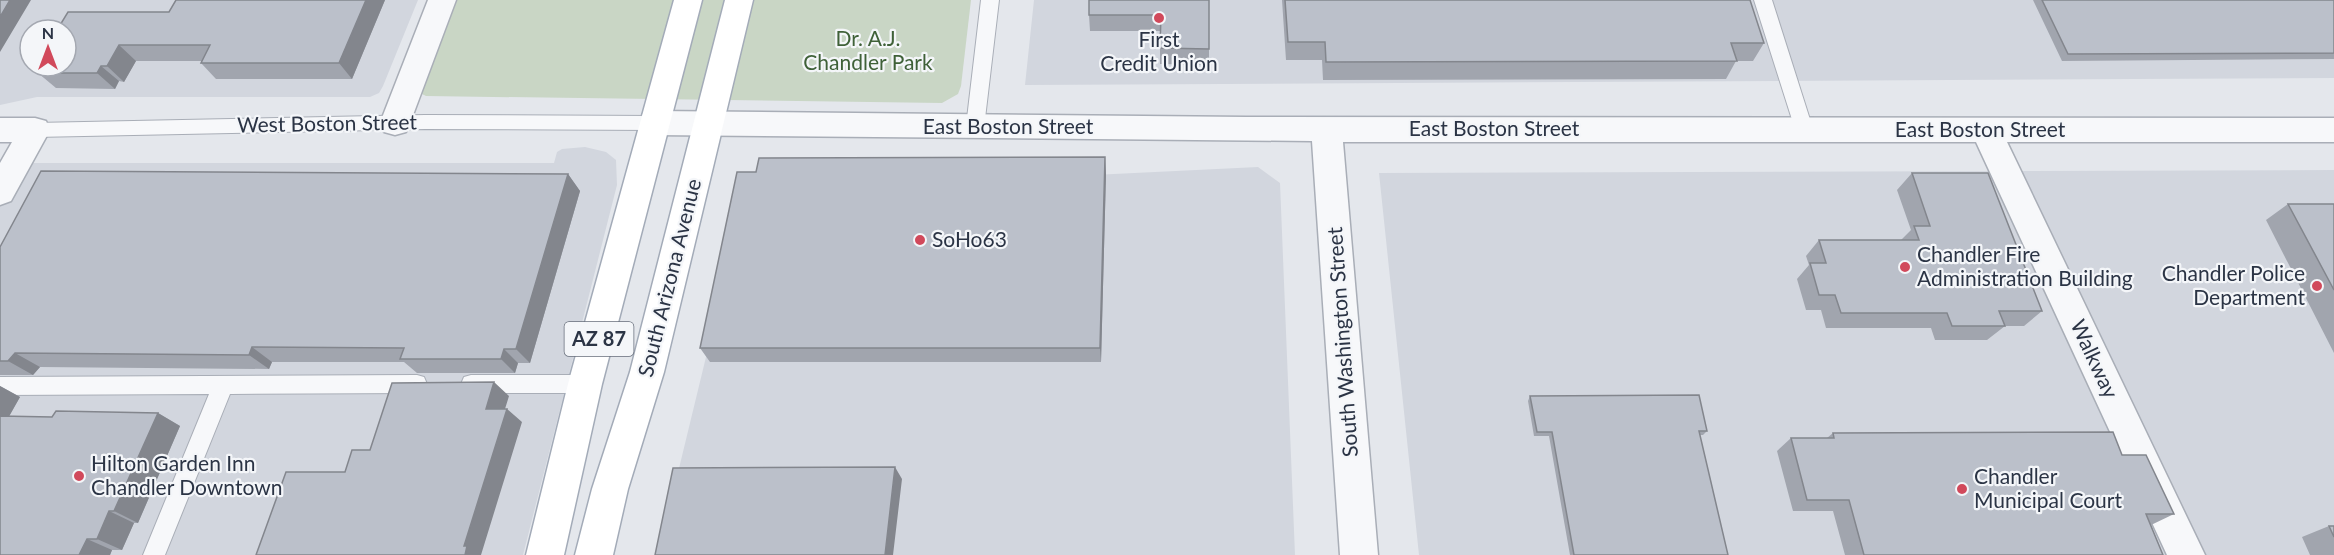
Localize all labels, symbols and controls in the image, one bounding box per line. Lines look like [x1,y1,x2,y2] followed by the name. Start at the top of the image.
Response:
[1152,11,1166,25] marker: First Credit Union
[18,18,78,78] north arrow
[42,23,54,42] text: N
[803,25,933,74] park label: Dr. A.J. Chandler Park
[1100,26,1218,75] place label: First Credit Union
[237,108,418,137] street label: West Boston Street
[923,113,1094,138] street label: East Boston Street
[1409,115,1580,140] street label: East Boston Street
[1895,116,2066,141] street label: East Boston Street
[632,176,705,379] street label: South Arizona Avenue
[932,226,1007,251] place label: SoHo63
[1321,226,1362,458] street label: South Washington Street
[913,233,927,247] marker: SoHo63
[1917,241,2133,290] place label: Chandler Fire Administration Building
[1898,260,1912,274] marker: Chandler Fire Administration Building
[2162,260,2305,309] place label: Chandler Police Department
[2310,279,2324,293] marker: Chandler Police Department
[2066,315,2125,402] street label: Walkway
[564,322,634,356] road number: AZ 87
[91,450,282,499] place label: Hilton Garden Inn Chandler Downtown
[1974,463,2122,512] place label: Chandler Municipal Court
[72,469,86,483] marker: Hilton Garden Inn Chandler Downtown
[1955,482,1969,496] marker: Chandler Municipal Court

